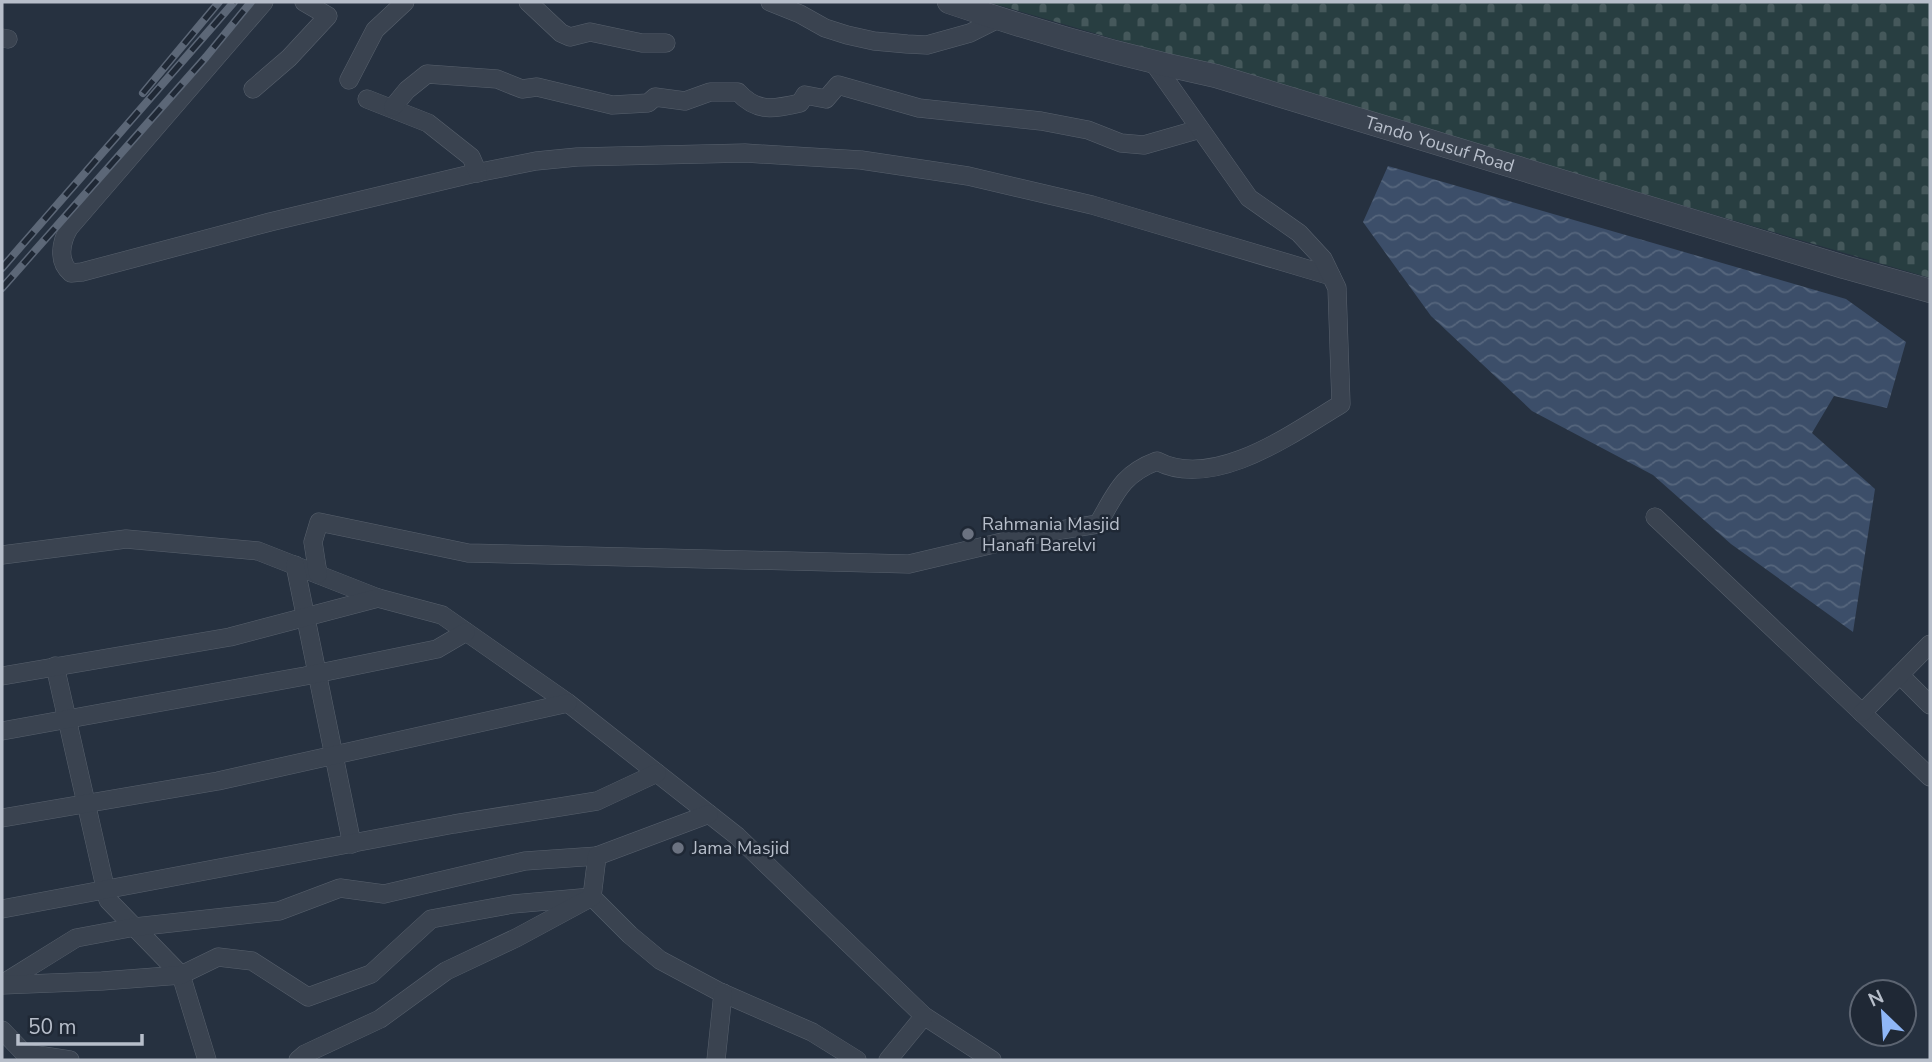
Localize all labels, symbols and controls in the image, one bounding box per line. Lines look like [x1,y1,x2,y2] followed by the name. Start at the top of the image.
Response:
[1362,110,1517,178] street label: Tando Yousuf Road
[982,512,1120,557] place label: Rahmania Masjid Hanafi Barelvi
[960,526,976,542] marker: Rahmania Masjid Hanafi Barelvi
[691,836,789,860] place label: Jama Masjid
[670,840,686,856] marker: Jama Masjid
[1848,978,1918,1048] north arrow
[1864,984,1888,1013] text: N
[18,1002,142,1046] scale bar
[28,1013,77,1041] text: 50 m

